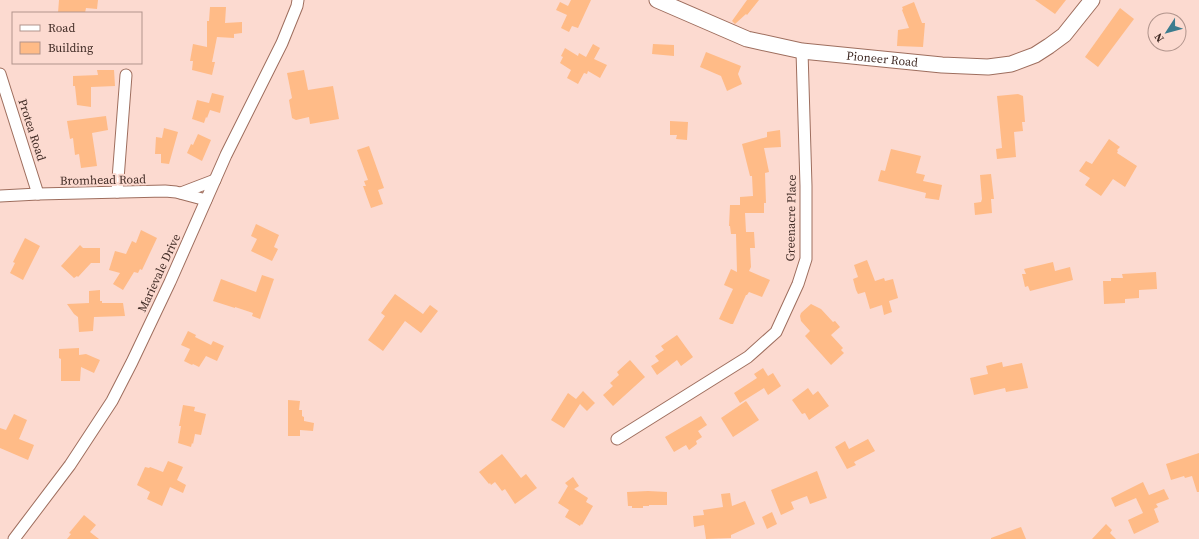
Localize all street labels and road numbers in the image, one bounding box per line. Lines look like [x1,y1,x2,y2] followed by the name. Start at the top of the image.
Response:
[846,47,919,71] street label: Pioneer Road
[14,97,50,163] street label: Protea Road
[60,171,146,189] street label: Bromhead Road
[782,174,800,262] street label: Greenacre Place
[134,231,184,315] street label: Marievale Drive

